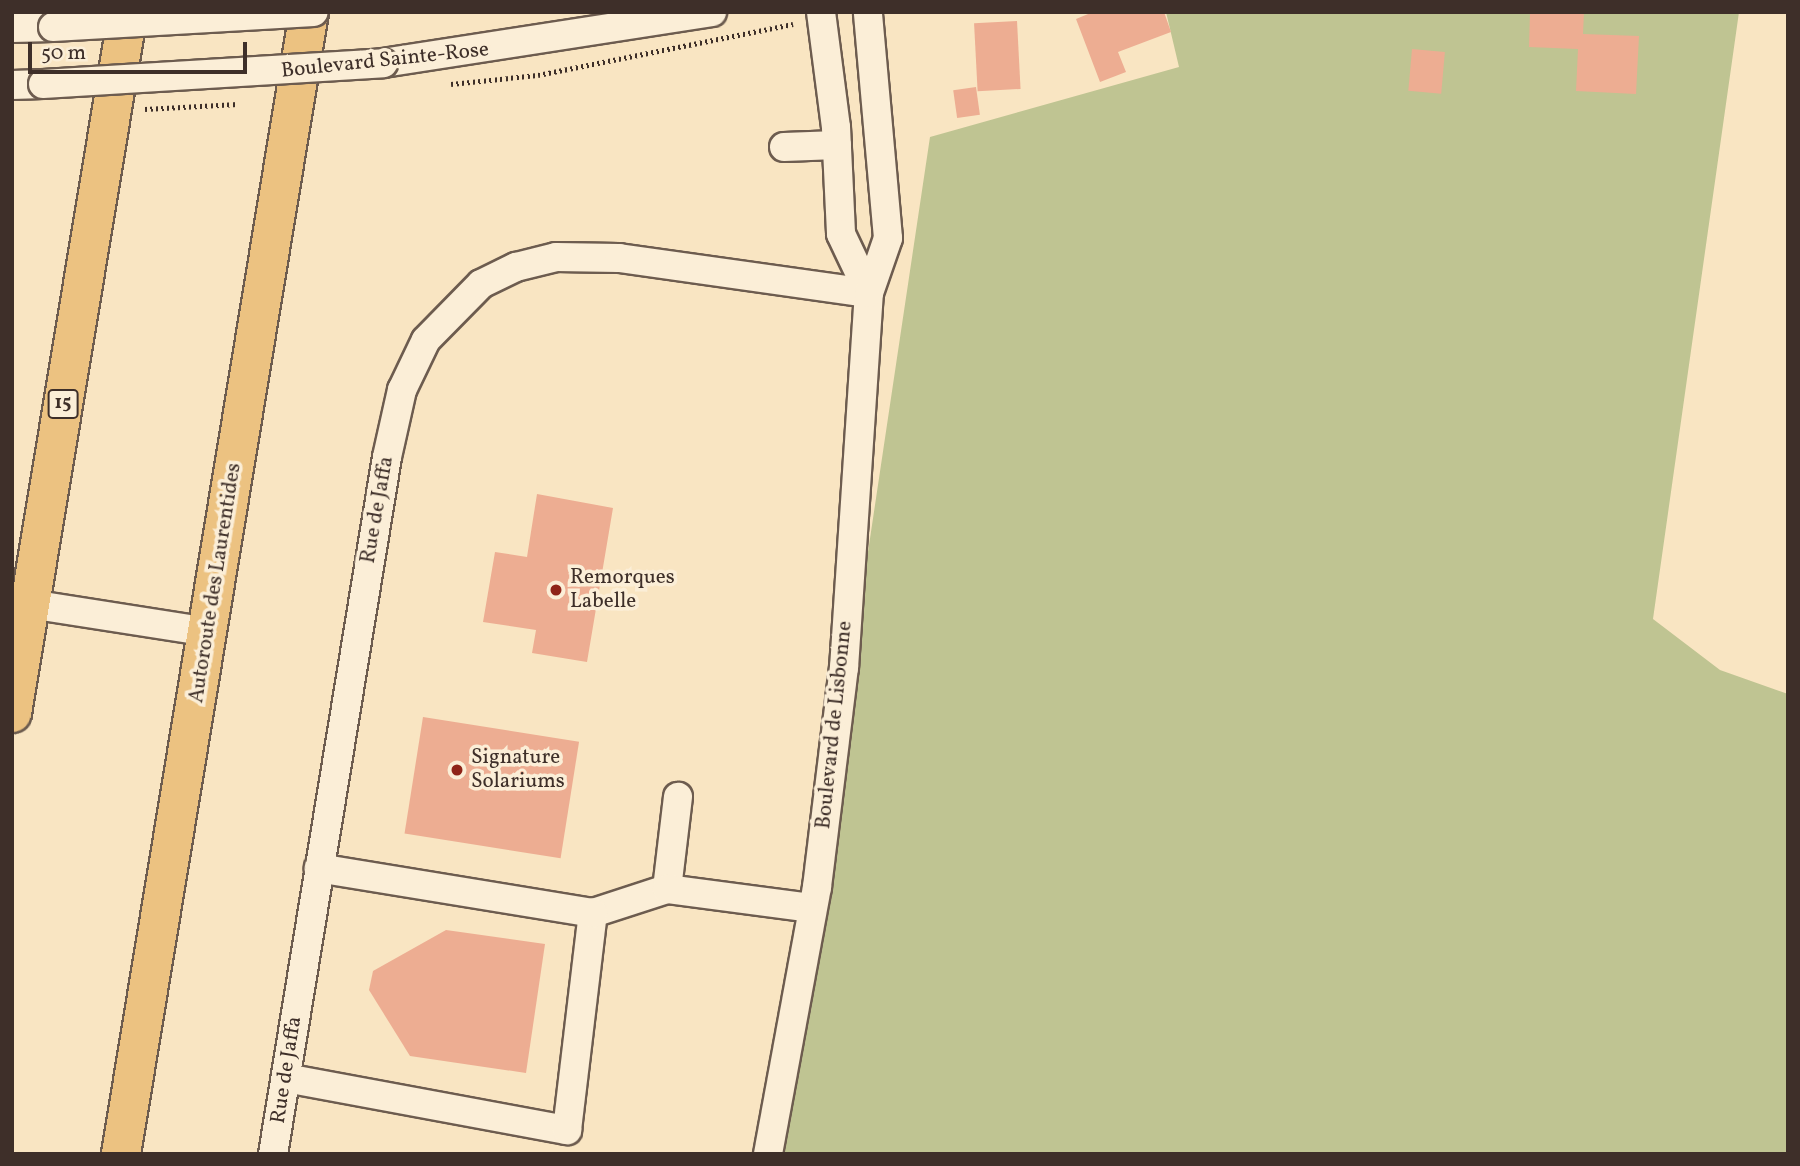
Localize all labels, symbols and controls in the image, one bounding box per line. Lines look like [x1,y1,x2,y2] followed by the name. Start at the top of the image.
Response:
[32,28,250,72] scale bar
[280,38,490,84] street label: Boulevard Sainte-Rose
[41,39,86,68] text: 50 m
[47,388,79,420] road number: 15
[356,455,400,565] street label: Rue de Jaffa
[185,461,247,705] street label: Autoroute des Laurentides
[570,565,675,615] place label: Remorques Labelle
[548,582,564,598] marker: Remorques Labelle
[812,620,858,830] street label: Boulevard de Lisbonne
[471,745,565,795] place label: Signature Solariums
[449,762,465,778] marker: Signature Solariums
[266,1015,308,1125] street label: Rue de Jaffa

